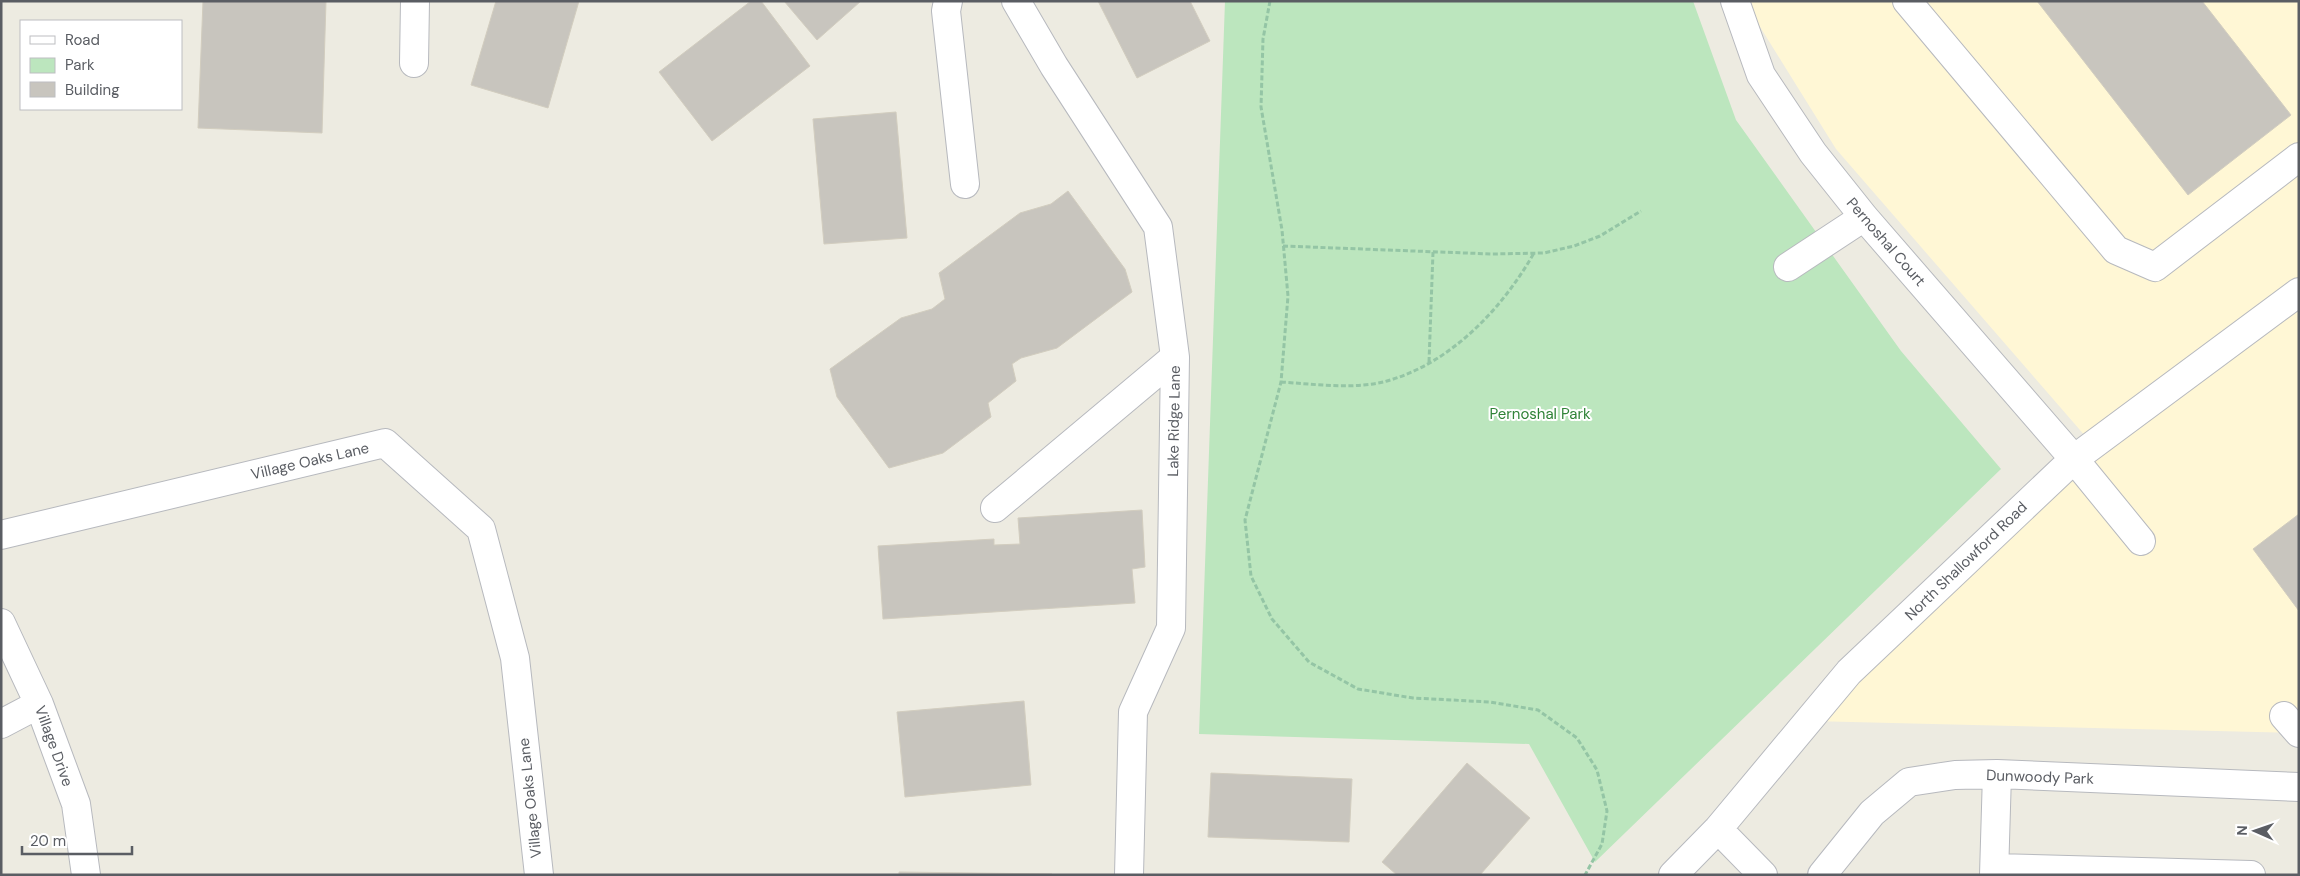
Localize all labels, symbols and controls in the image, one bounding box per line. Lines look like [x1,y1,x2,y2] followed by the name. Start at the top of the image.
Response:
[20,20,182,110] legend
[65,30,100,50] text: Road
[65,55,95,75] text: Park
[65,80,120,100] text: Building
[1842,193,1930,291] street label: Pernoshal Court
[1163,365,1185,477] street label: Lake Ridge Lane
[1489,404,1591,424] park label: Pernoshal Park
[249,438,371,484] street label: Village Oaks Lane
[1900,497,2032,625] street label: North Shallowford Road
[30,703,78,789] street label: Village Drive
[514,737,546,859] street label: Village Oaks Lane
[1986,765,2095,789] street label: Dunwoody Park
[2230,806,2280,856] north arrow
[22,824,132,856] scale bar
[2233,825,2251,836] text: N
[30,831,66,851] text: 20 m

